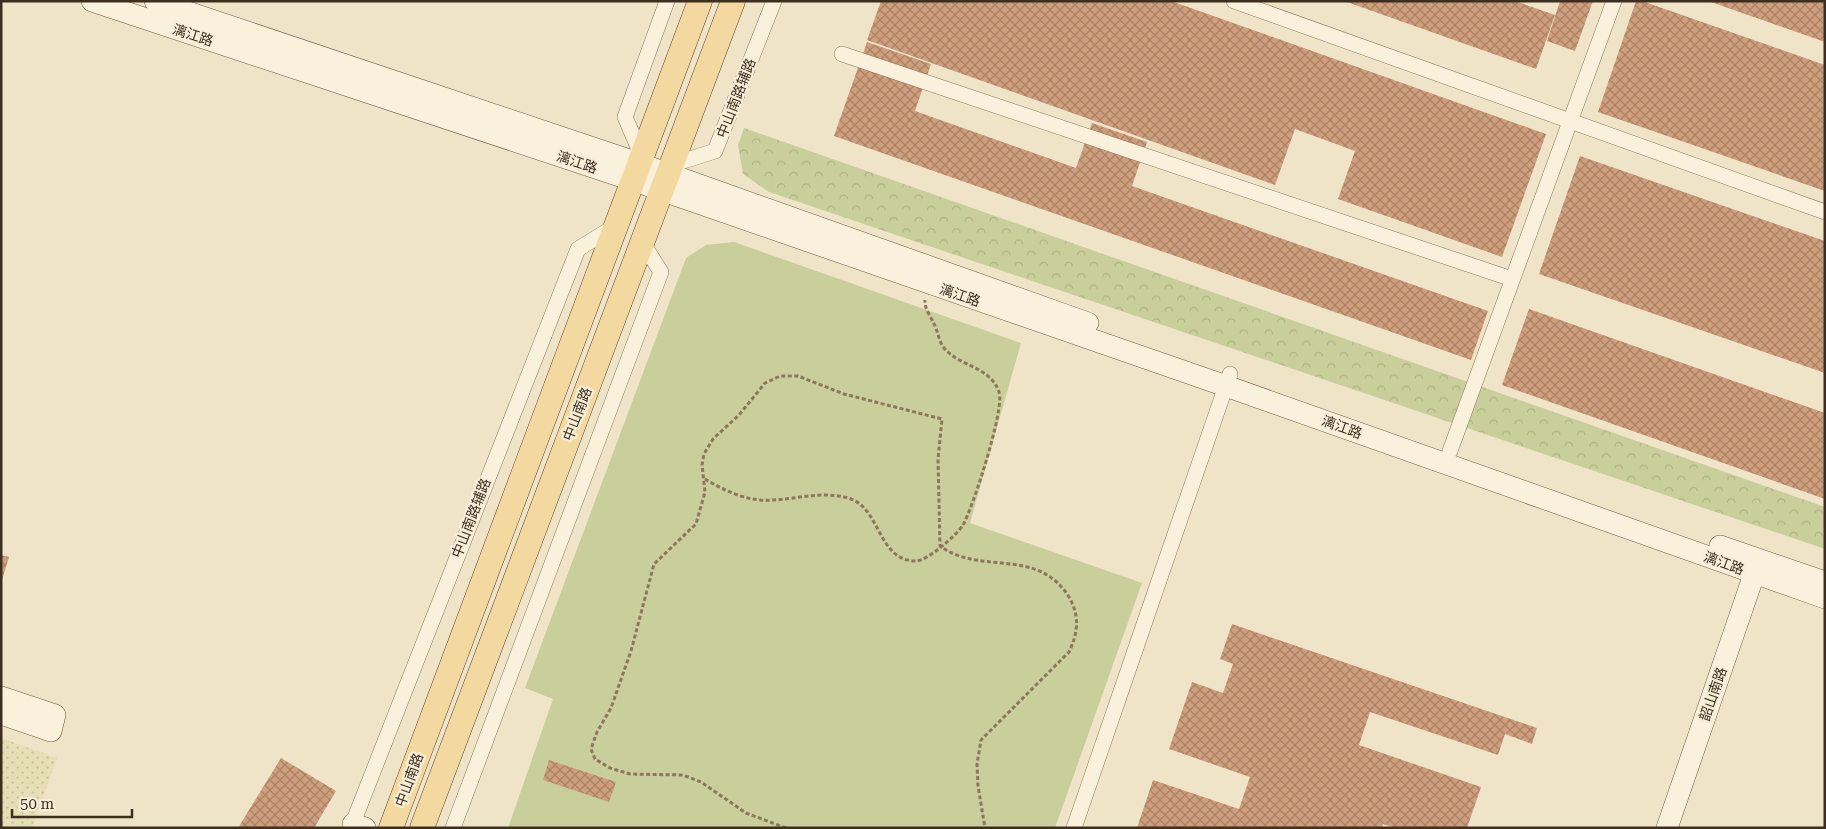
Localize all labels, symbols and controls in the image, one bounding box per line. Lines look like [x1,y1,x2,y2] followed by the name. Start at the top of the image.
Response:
[171,21,215,49] street label: 漓江路
[713,56,759,140] street label: 中山南路辅路
[555,148,599,176] street label: 漓江路
[938,281,982,309] street label: 漓江路
[559,385,595,443] street label: 中山南路
[1320,412,1364,442] street label: 漓江路
[448,476,494,560] street label: 中山南路辅路
[1702,548,1746,578] street label: 漓江路
[1696,665,1730,723] street label: 韶山南路
[392,751,426,809] street label: 中山南路
[12,786,132,818] scale bar
[20,795,55,813] text: 50 m

